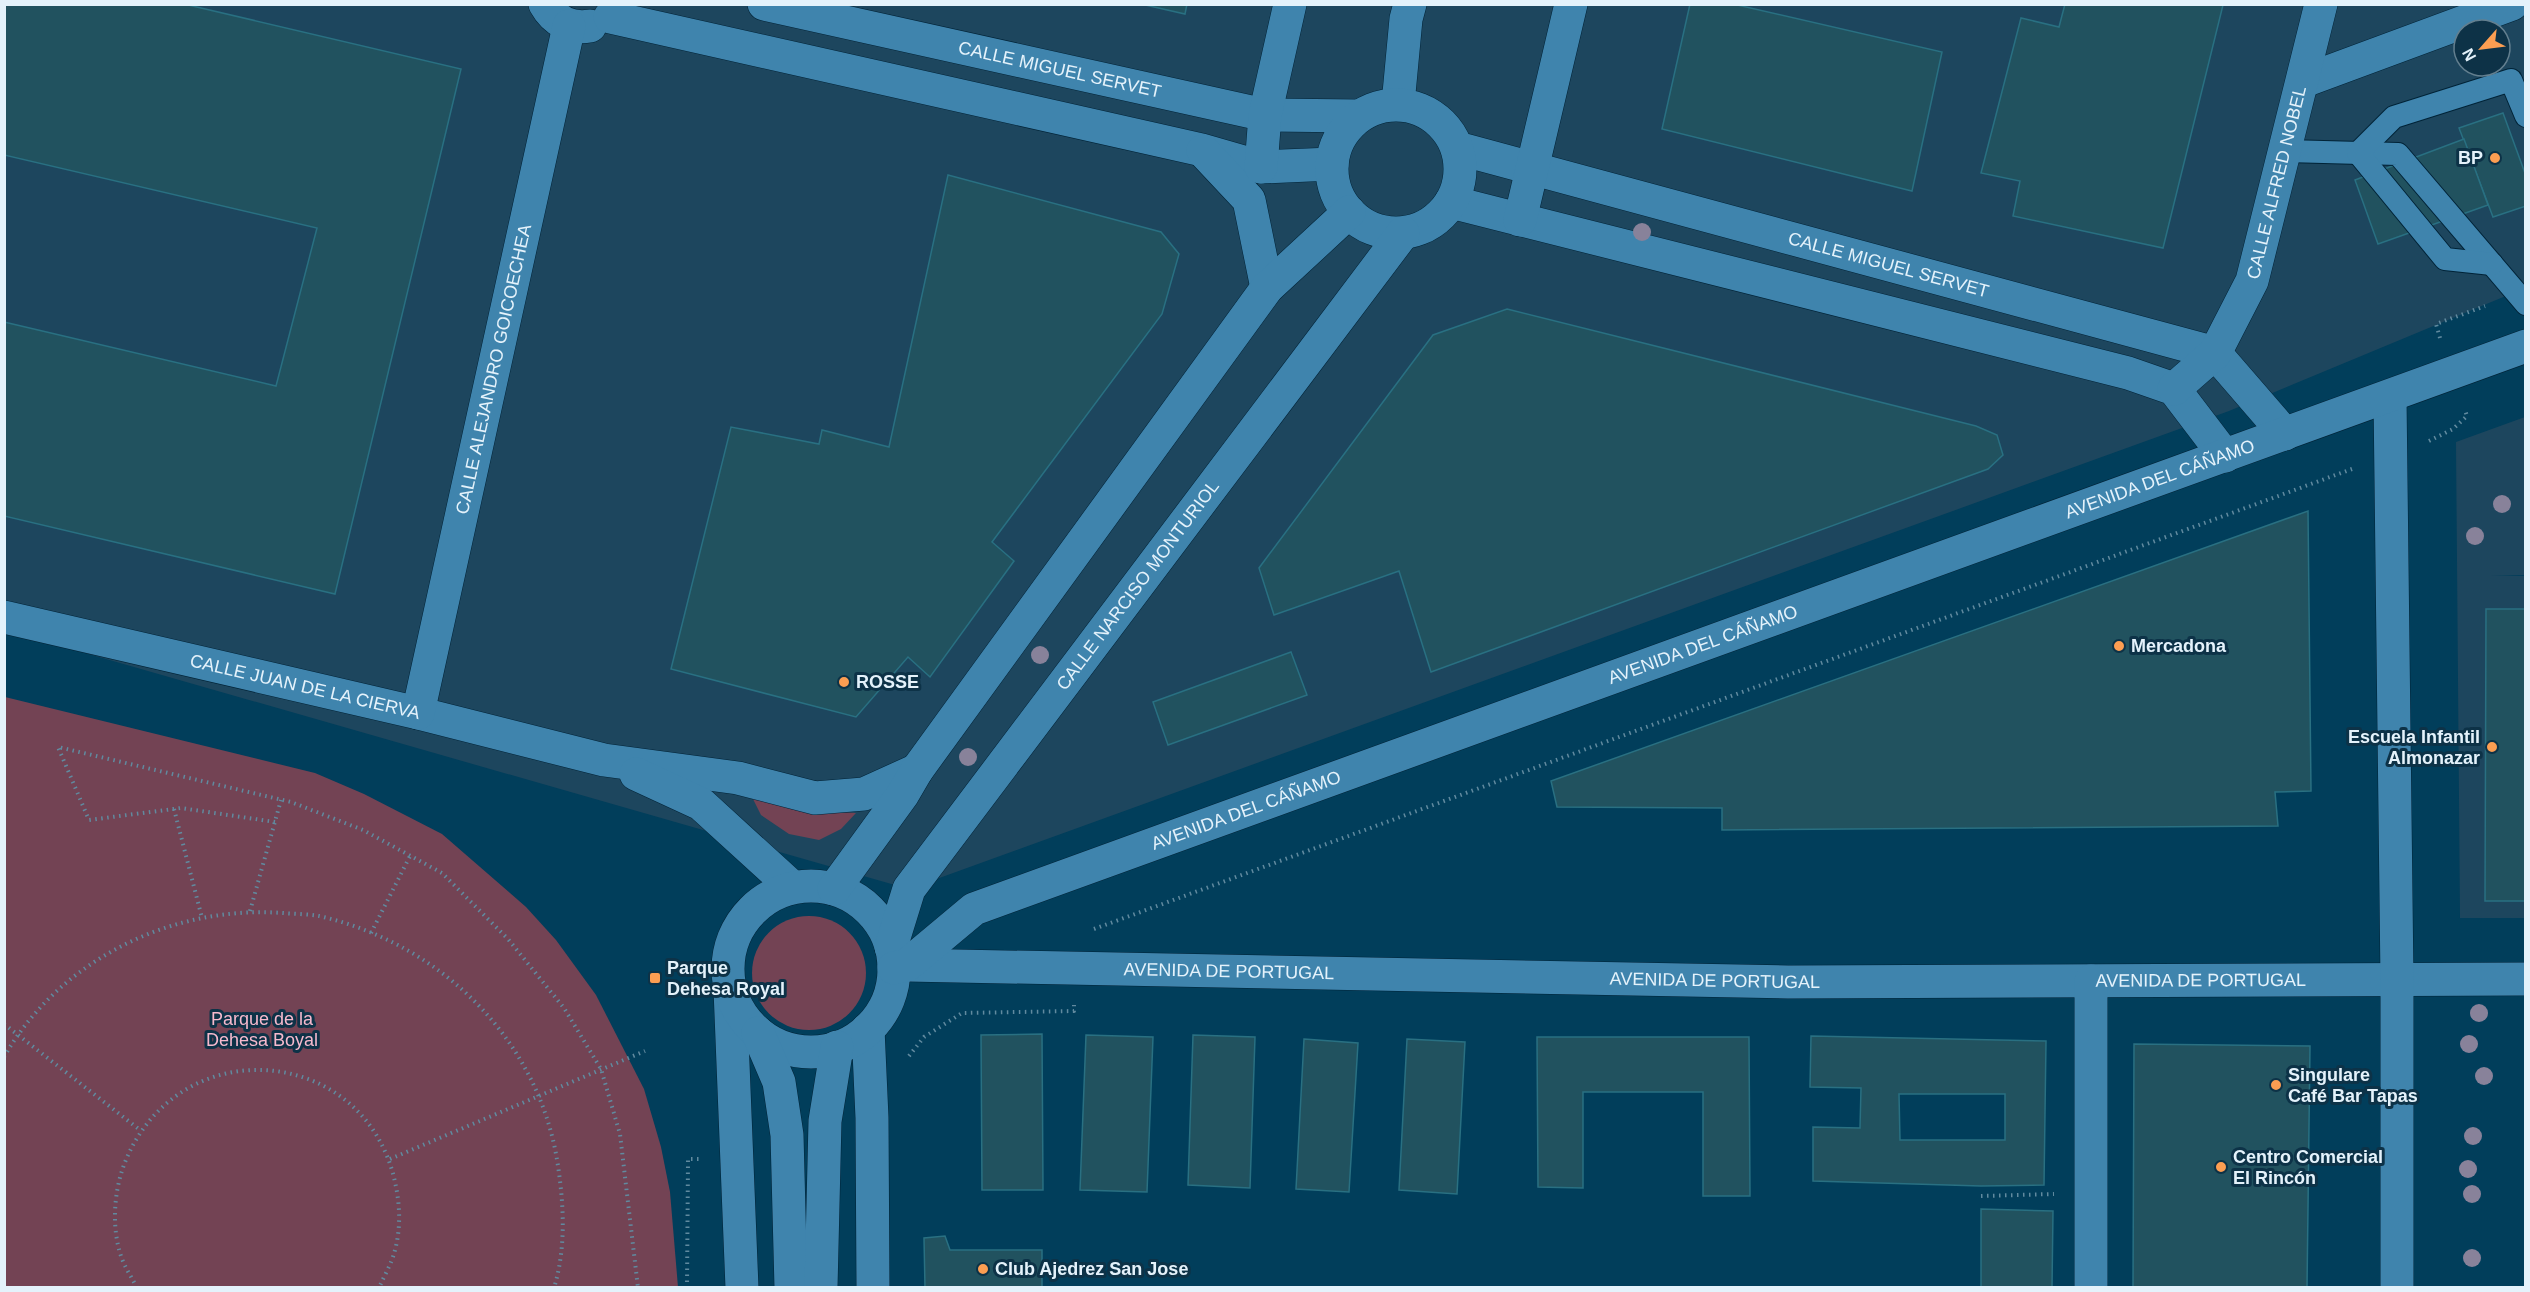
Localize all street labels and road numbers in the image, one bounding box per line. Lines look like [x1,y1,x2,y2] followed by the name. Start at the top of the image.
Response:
[956,37,1163,102] street label: CALLE MIGUEL SERVET
[2243,84,2310,281] street label: CALLE ALFRED NOBEL
[452,222,535,516] street label: CALLE ALEJANDRO GOICOECHEA
[1786,228,1991,301] street label: CALLE MIGUEL SERVET
[2062,435,2257,522] street label: AVENIDA DEL CÁÑAMO
[1052,476,1223,694] street label: CALLE NARCISO MONTURIOL
[1605,601,1800,688] street label: AVENIDA DEL CÁÑAMO
[188,650,422,723] street label: CALLE JUAN DE LA CIERVA
[1148,767,1343,854] street label: AVENIDA DEL CÁÑAMO
[1123,959,1334,983] street label: AVENIDA DE PORTUGAL
[1609,969,1820,992] street label: AVENIDA DE PORTUGAL
[2096,970,2306,991] street label: AVENIDA DE PORTUGAL

